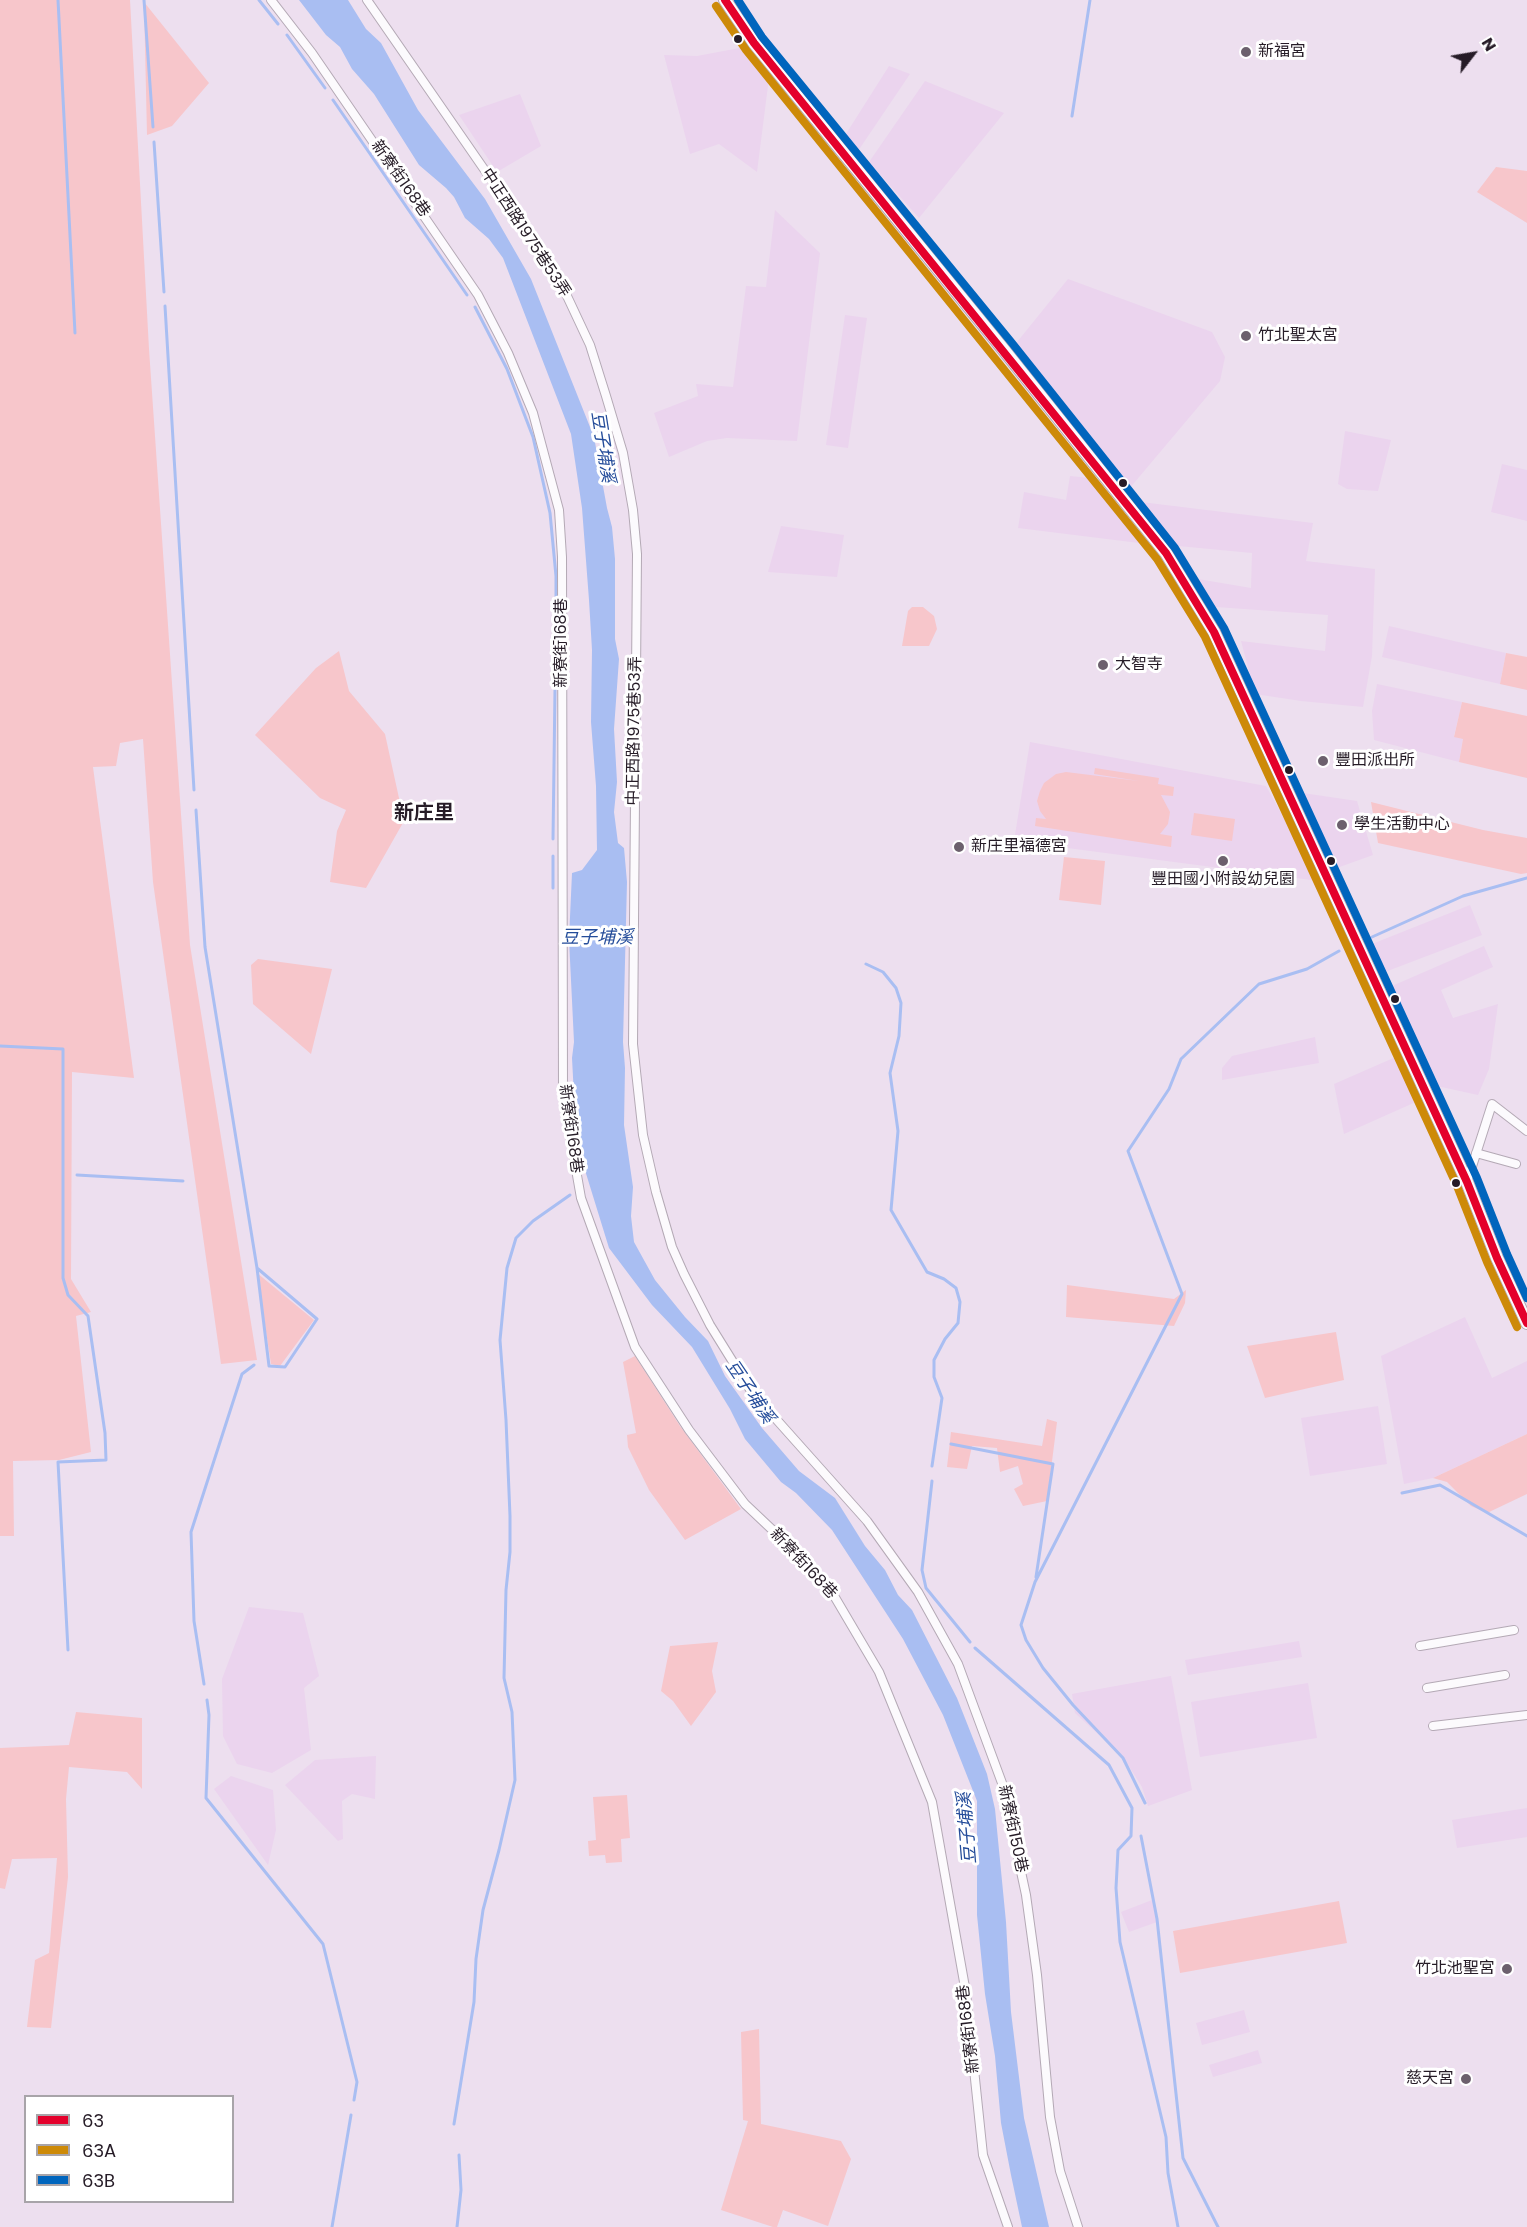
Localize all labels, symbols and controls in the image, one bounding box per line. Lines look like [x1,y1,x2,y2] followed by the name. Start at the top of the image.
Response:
[1443,24,1503,84] north arrow
[732,33,744,45] unlabelled marker
[1476,33,1502,56] text: N
[1258,42,1306,62] place label: 新福宮
[1239,45,1253,59] marker: 新福宮
[367,137,433,221] street label: 新寮街168巷
[476,165,574,301] street label: 中正西路1975巷53弄
[1258,326,1338,346] place label: 竹北聖太宮
[1239,329,1253,343] marker: 竹北聖太宮
[586,410,618,484] water label: 豆子埔溪
[1117,477,1129,489] unlabelled marker
[552,598,572,688] street label: 新寮街168巷
[1115,655,1163,675] place label: 大智寺
[624,656,646,806] street label: 中正西路1975巷53弄
[1096,658,1110,672] marker: 大智寺
[1335,751,1415,771] place label: 豐田派出所
[1316,754,1330,768] marker: 豐田派出所
[1283,764,1295,776] unlabelled marker
[394,802,454,826] district label: 新庄里
[1354,815,1450,835] place label: 學生活動中心
[1335,818,1349,832] marker: 學生活動中心
[971,837,1067,857] place label: 新庄里福德宮
[952,840,966,854] marker: 新庄里福德宮
[1216,854,1230,868] marker: 豐田國小附設幼兒園
[1325,855,1337,867] unlabelled marker
[1151,870,1295,890] place label: 豐田國小附設幼兒園
[561,927,633,949] water label: 豆子埔溪
[1389,993,1401,1005] unlabelled marker
[554,1083,586,1175] street label: 新寮街168巷
[1450,1177,1462,1189] unlabelled marker
[720,1356,778,1428] water label: 豆子埔溪
[766,1525,840,1603] street label: 新寮街168巷
[993,1783,1031,1875] street label: 新寮街150巷
[954,1791,982,1865] water label: 豆子埔溪
[1415,1959,1495,1979] place label: 竹北池聖宮
[1500,1962,1514,1976] marker: 竹北池聖宮
[954,1983,984,2075] street label: 新寮街168巷
[1406,2069,1454,2089] place label: 慈天宮
[1459,2072,1473,2086] marker: 慈天宮
[24,2095,234,2203] legend
[82,2108,104,2133] text: 63
[82,2138,116,2163] text: 63A
[82,2168,115,2193] text: 63B

